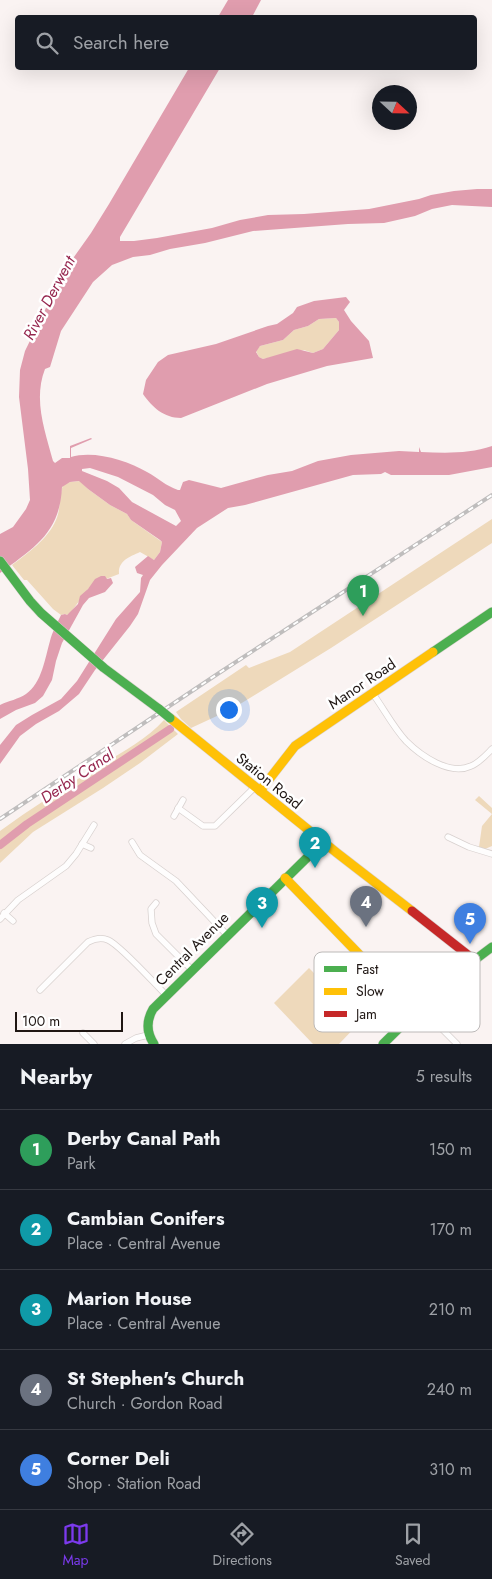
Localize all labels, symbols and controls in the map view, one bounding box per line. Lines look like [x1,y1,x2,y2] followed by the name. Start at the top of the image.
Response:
[15,15,477,70] search box
[33,29,61,57] icon: search
[73,29,169,56] text: Search here
[372,85,417,130] north arrow
[17,251,81,344] water label: River Derwent
[347,575,379,616] pin: 1
[324,653,400,715] street label: Manor Road
[216,697,242,723] your location
[36,742,120,809] water label: Derby Canal
[231,747,307,815] street label: Station Road
[299,827,331,868] pin: 2
[350,886,382,927] pin: 4
[246,887,278,928] pin: 3
[454,903,486,944] pin: 5
[150,907,234,991] street label: Central Avenue
[314,952,480,1032] legend
[356,959,379,979] text: Fast
[356,981,384,1001] text: Slow
[354,1004,377,1024] text: Jam
[15,1009,122,1032] scale bar
[22,1011,60,1031] text: 100 m
[20,1062,92,1092] text: Nearby
[416,1065,472,1088] text: 5 results
[67,1125,221,1152] text: Derby Canal Path
[32,1138,40,1161] text: 1
[429,1138,472,1161] text: 150 m
[67,1152,96,1175] text: Park
[67,1205,225,1232] text: Cambian Conifers
[31,1218,41,1241] text: 2
[430,1218,472,1241] text: 170 m
[67,1232,220,1255] text: Place · Central Avenue
[67,1285,192,1312] text: Marion House
[31,1298,41,1321] text: 3
[429,1298,472,1321] text: 210 m
[67,1312,220,1335] text: Place · Central Avenue
[67,1365,244,1392] text: St Stephen's Church
[30,1378,42,1401] text: 4
[427,1378,472,1401] text: 240 m
[67,1392,223,1415] text: Church · Gordon Road
[67,1445,170,1472] text: Corner Deli
[31,1458,41,1481] text: 5
[429,1458,472,1481] text: 310 m
[67,1472,201,1495] text: Shop · Station Road
[62,1520,90,1570] tab: Map
[213,1520,272,1570] tab: Directions
[395,1520,430,1570] tab: Saved

